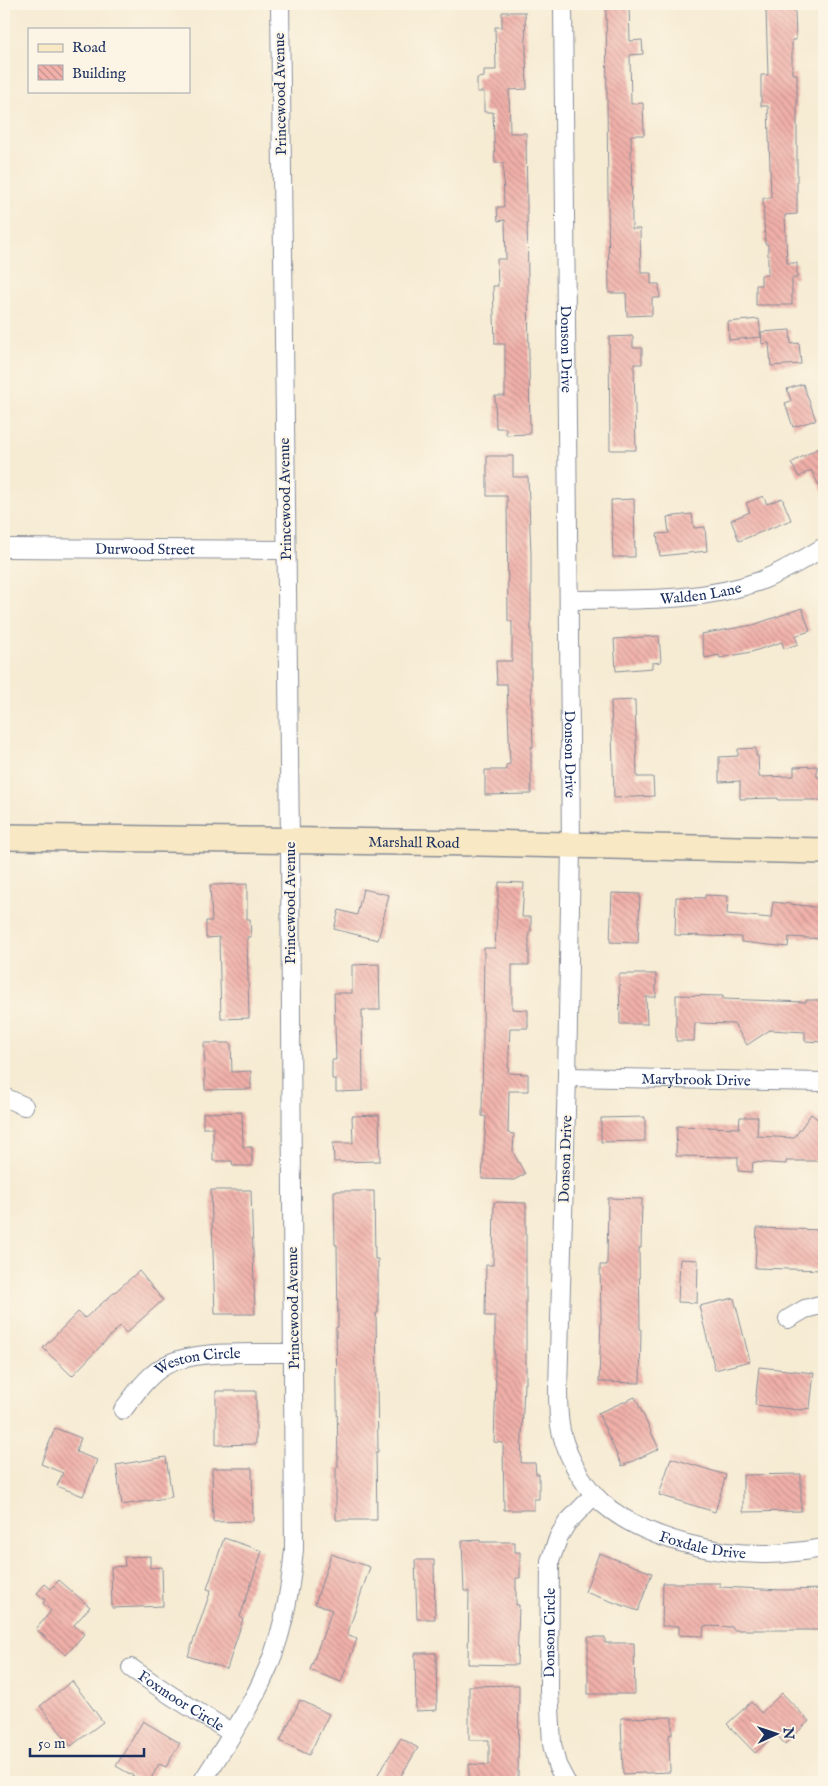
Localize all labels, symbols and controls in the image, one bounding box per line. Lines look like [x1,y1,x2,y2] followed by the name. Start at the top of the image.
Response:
[28,28,190,92] legend
[270,32,291,155] street label: Princewood Avenue
[72,38,107,57] text: Road
[72,64,127,83] text: Building
[556,305,576,393] street label: Donson Drive
[275,437,296,560] street label: Princewood Avenue
[95,540,195,559] street label: Durwood Street
[659,578,744,609] street label: Walden Lane
[560,710,580,798] street label: Donson Drive
[368,833,461,853] street label: Marshall Road
[281,842,300,964] street label: Princewood Avenue
[641,1069,751,1091] street label: Marybrook Drive
[554,1115,577,1203] street label: Donson Drive
[283,1246,304,1369] street label: Princewood Avenue
[151,1344,241,1380] street label: Weston Circle
[657,1527,747,1564] street label: Foxdale Drive
[540,1588,560,1678] street label: Donson Circle
[134,1667,228,1736] street label: Foxmoor Circle
[750,1708,800,1758] north arrow
[30,1726,144,1758] scale bar
[779,1726,797,1740] text: N
[38,1734,66,1753] text: 50 m

